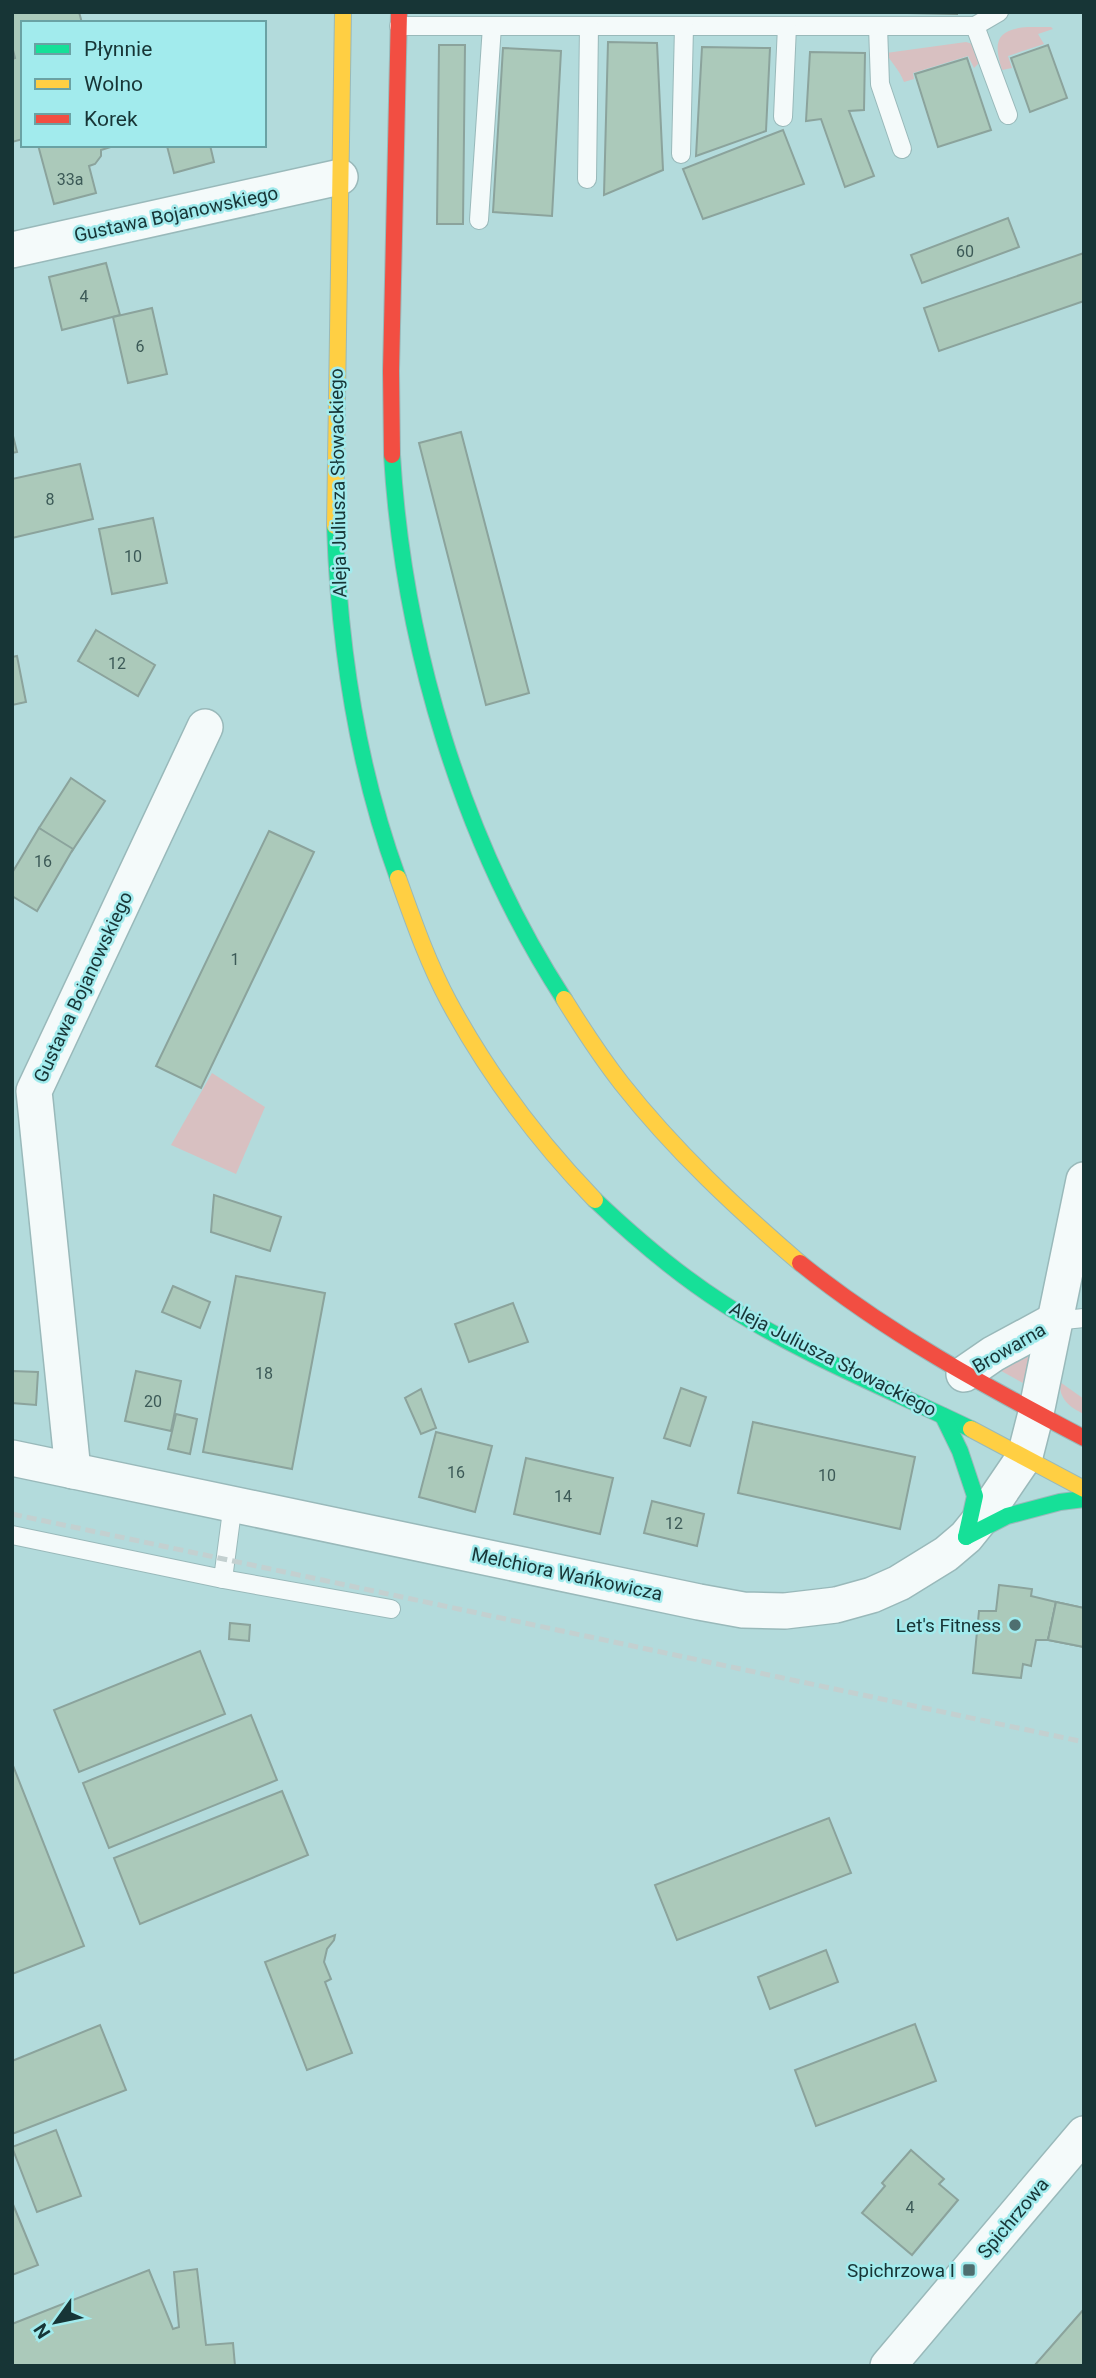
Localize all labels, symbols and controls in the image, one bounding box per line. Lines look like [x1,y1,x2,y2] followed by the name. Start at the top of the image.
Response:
[21,21,266,147] legend
[84,37,152,61] text: Płynnie
[84,72,143,96] text: Wolno
[84,107,138,131] text: Korek
[57,170,83,189] house number: 33a
[72,181,280,247] street label: Gustawa Bojanowskiego
[956,242,974,261] house number: 60
[80,287,89,306] house number: 4
[136,337,145,356] house number: 6
[325,368,351,598] street label: Aleja Juliusza Słowackiego
[46,490,55,509] house number: 8
[124,547,142,566] house number: 10
[108,654,126,673] house number: 12
[34,852,52,871] house number: 16
[29,888,137,1086] street label: Gustawa Bojanowskiego
[231,950,240,969] house number: 1
[726,1297,940,1421] street label: Aleja Juliusza Słowackiego
[968,1318,1050,1378] street label: Browarna
[255,1364,273,1383] house number: 18
[144,1392,162,1411] house number: 20
[447,1463,465,1482] house number: 16
[818,1466,836,1485] house number: 10
[554,1487,572,1506] house number: 14
[665,1514,683,1533] house number: 12
[469,1543,665,1605] street label: Melchiora Wańkowicza
[896,1614,1001,1637] place label: Let's Fitness
[1007,1617,1023,1633] marker: Let's Fitness
[973,2173,1053,2263] street label: Spichrzowa
[906,2198,915,2217] house number: 4
[847,2259,955,2282] place label: Spichrzowa I
[961,2262,977,2278] marker: Spichrzowa I
[21,2287,91,2357] north arrow
[29,2319,55,2343] text: N

